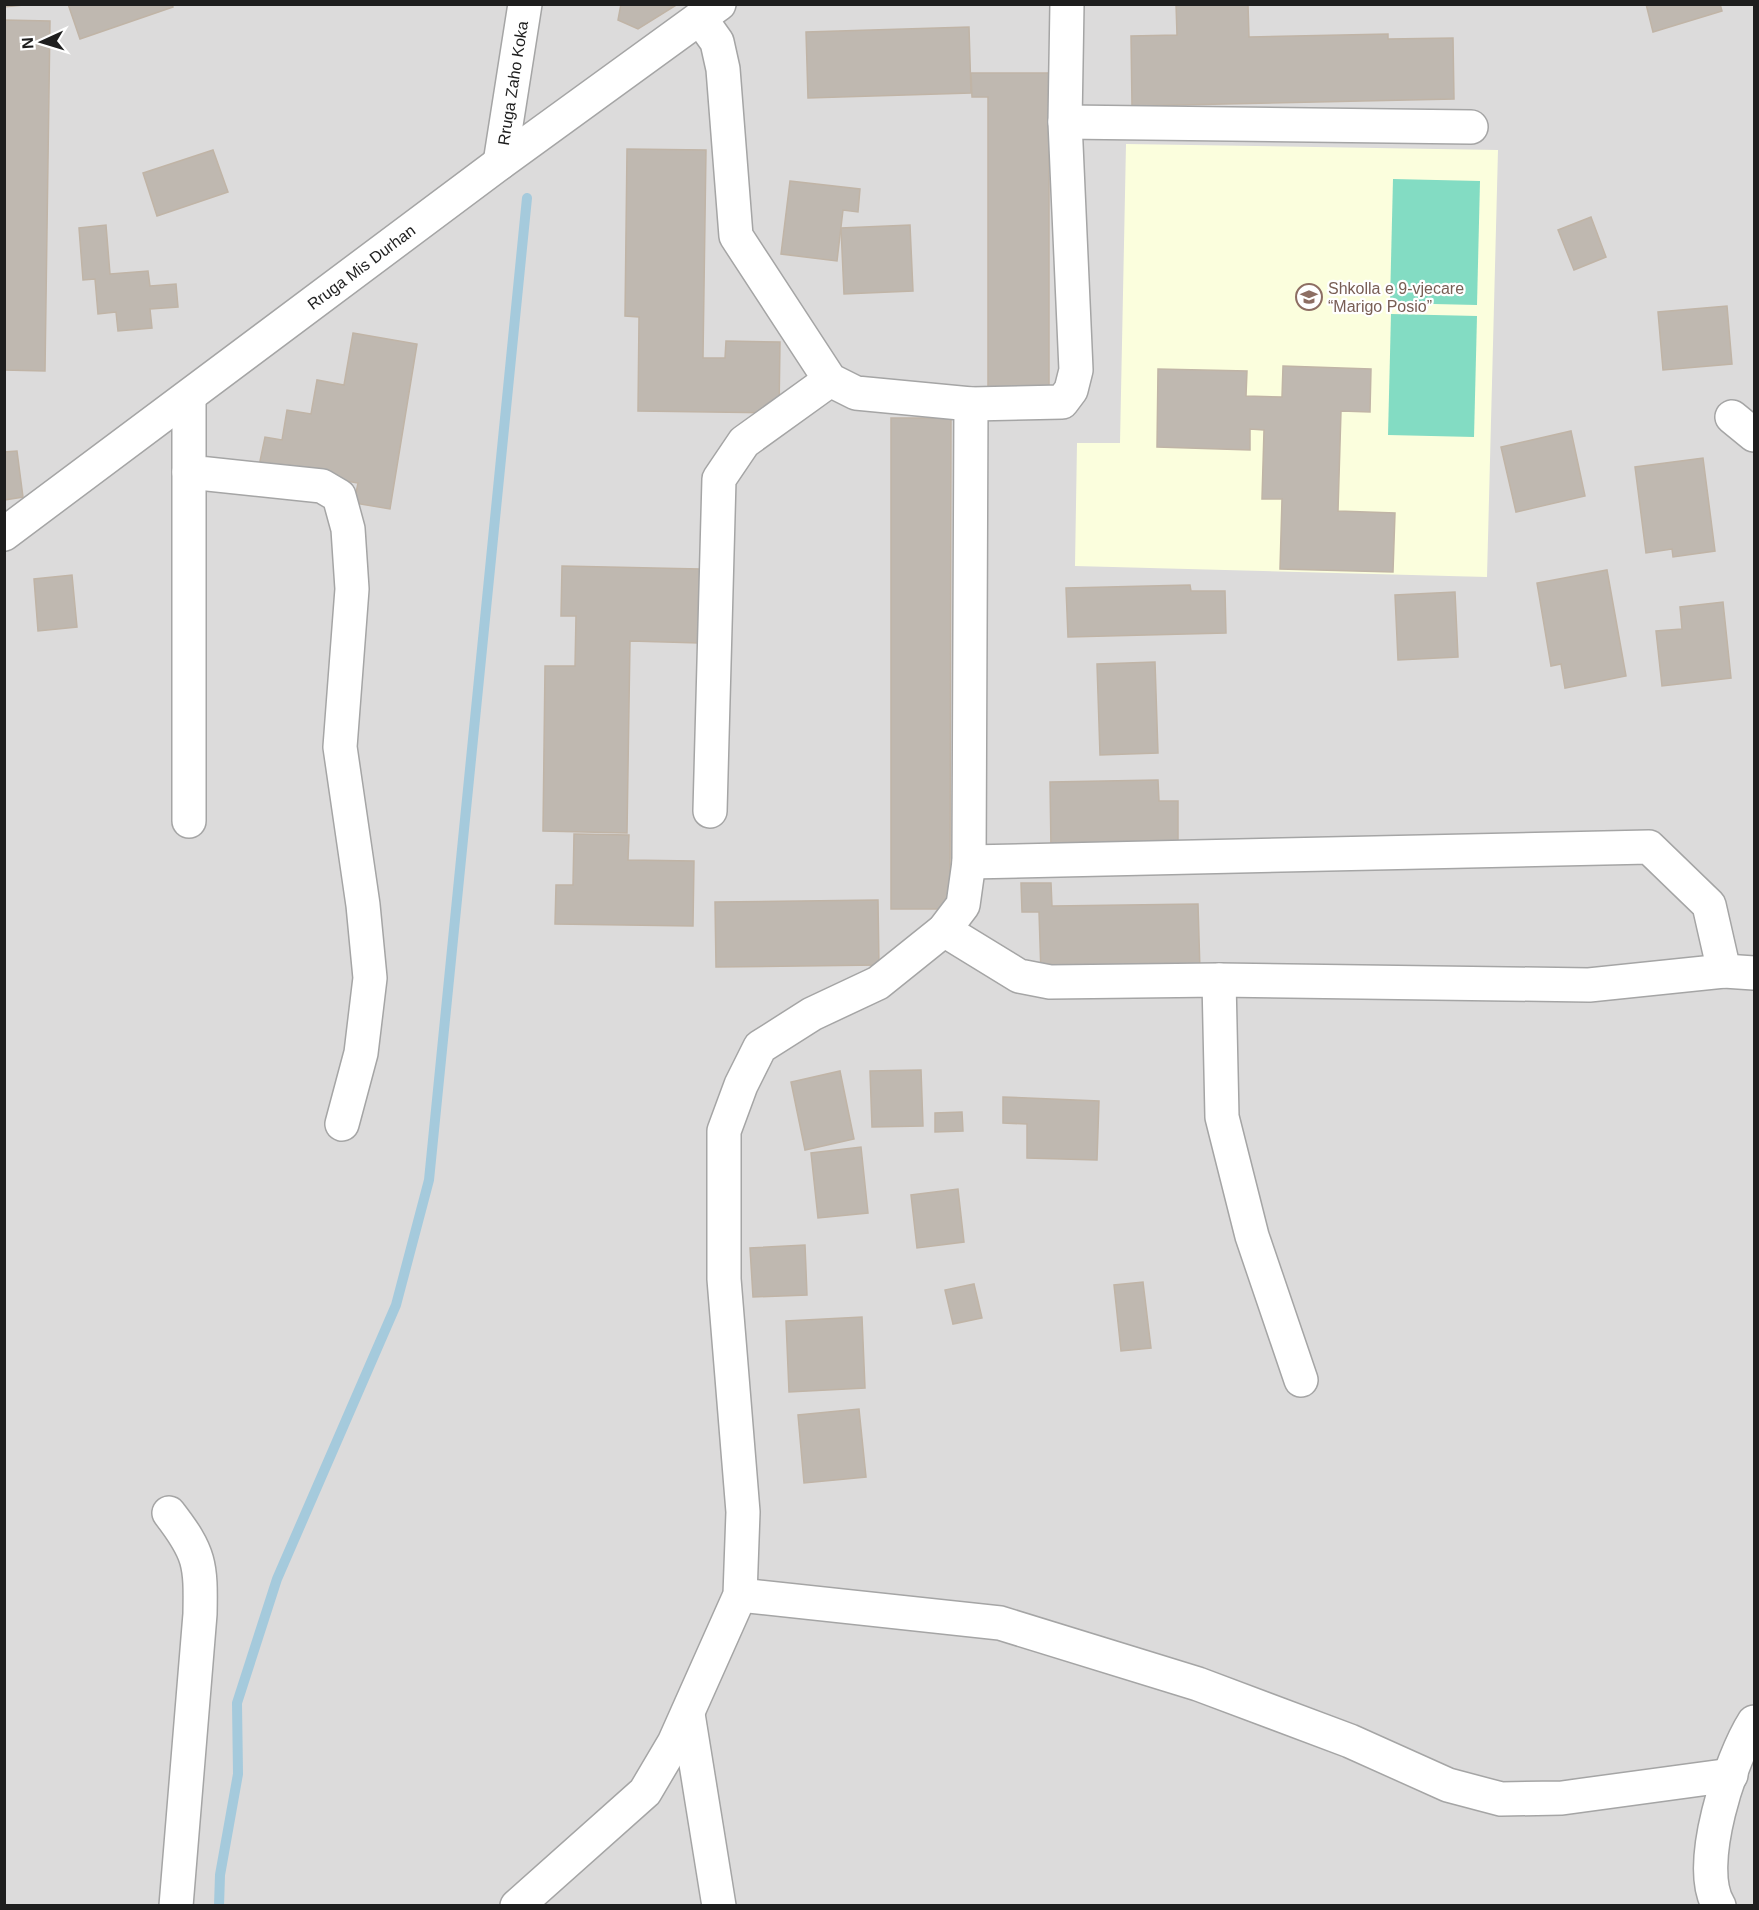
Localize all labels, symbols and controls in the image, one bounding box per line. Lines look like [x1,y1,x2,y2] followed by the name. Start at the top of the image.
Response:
[12,12,72,72] north arrow
[494,20,531,146] street label: Rruga Zaho Koka
[19,37,36,49] text: N
[304,221,418,313] street label: Rruga Mis Durhan
[1328,280,1464,315] place label: Shkolla e 9-vjecare “Marigo Posio”
[1294,282,1324,312] school or university icon: Shkolla e 9-vjecare “Marigo Posio”

